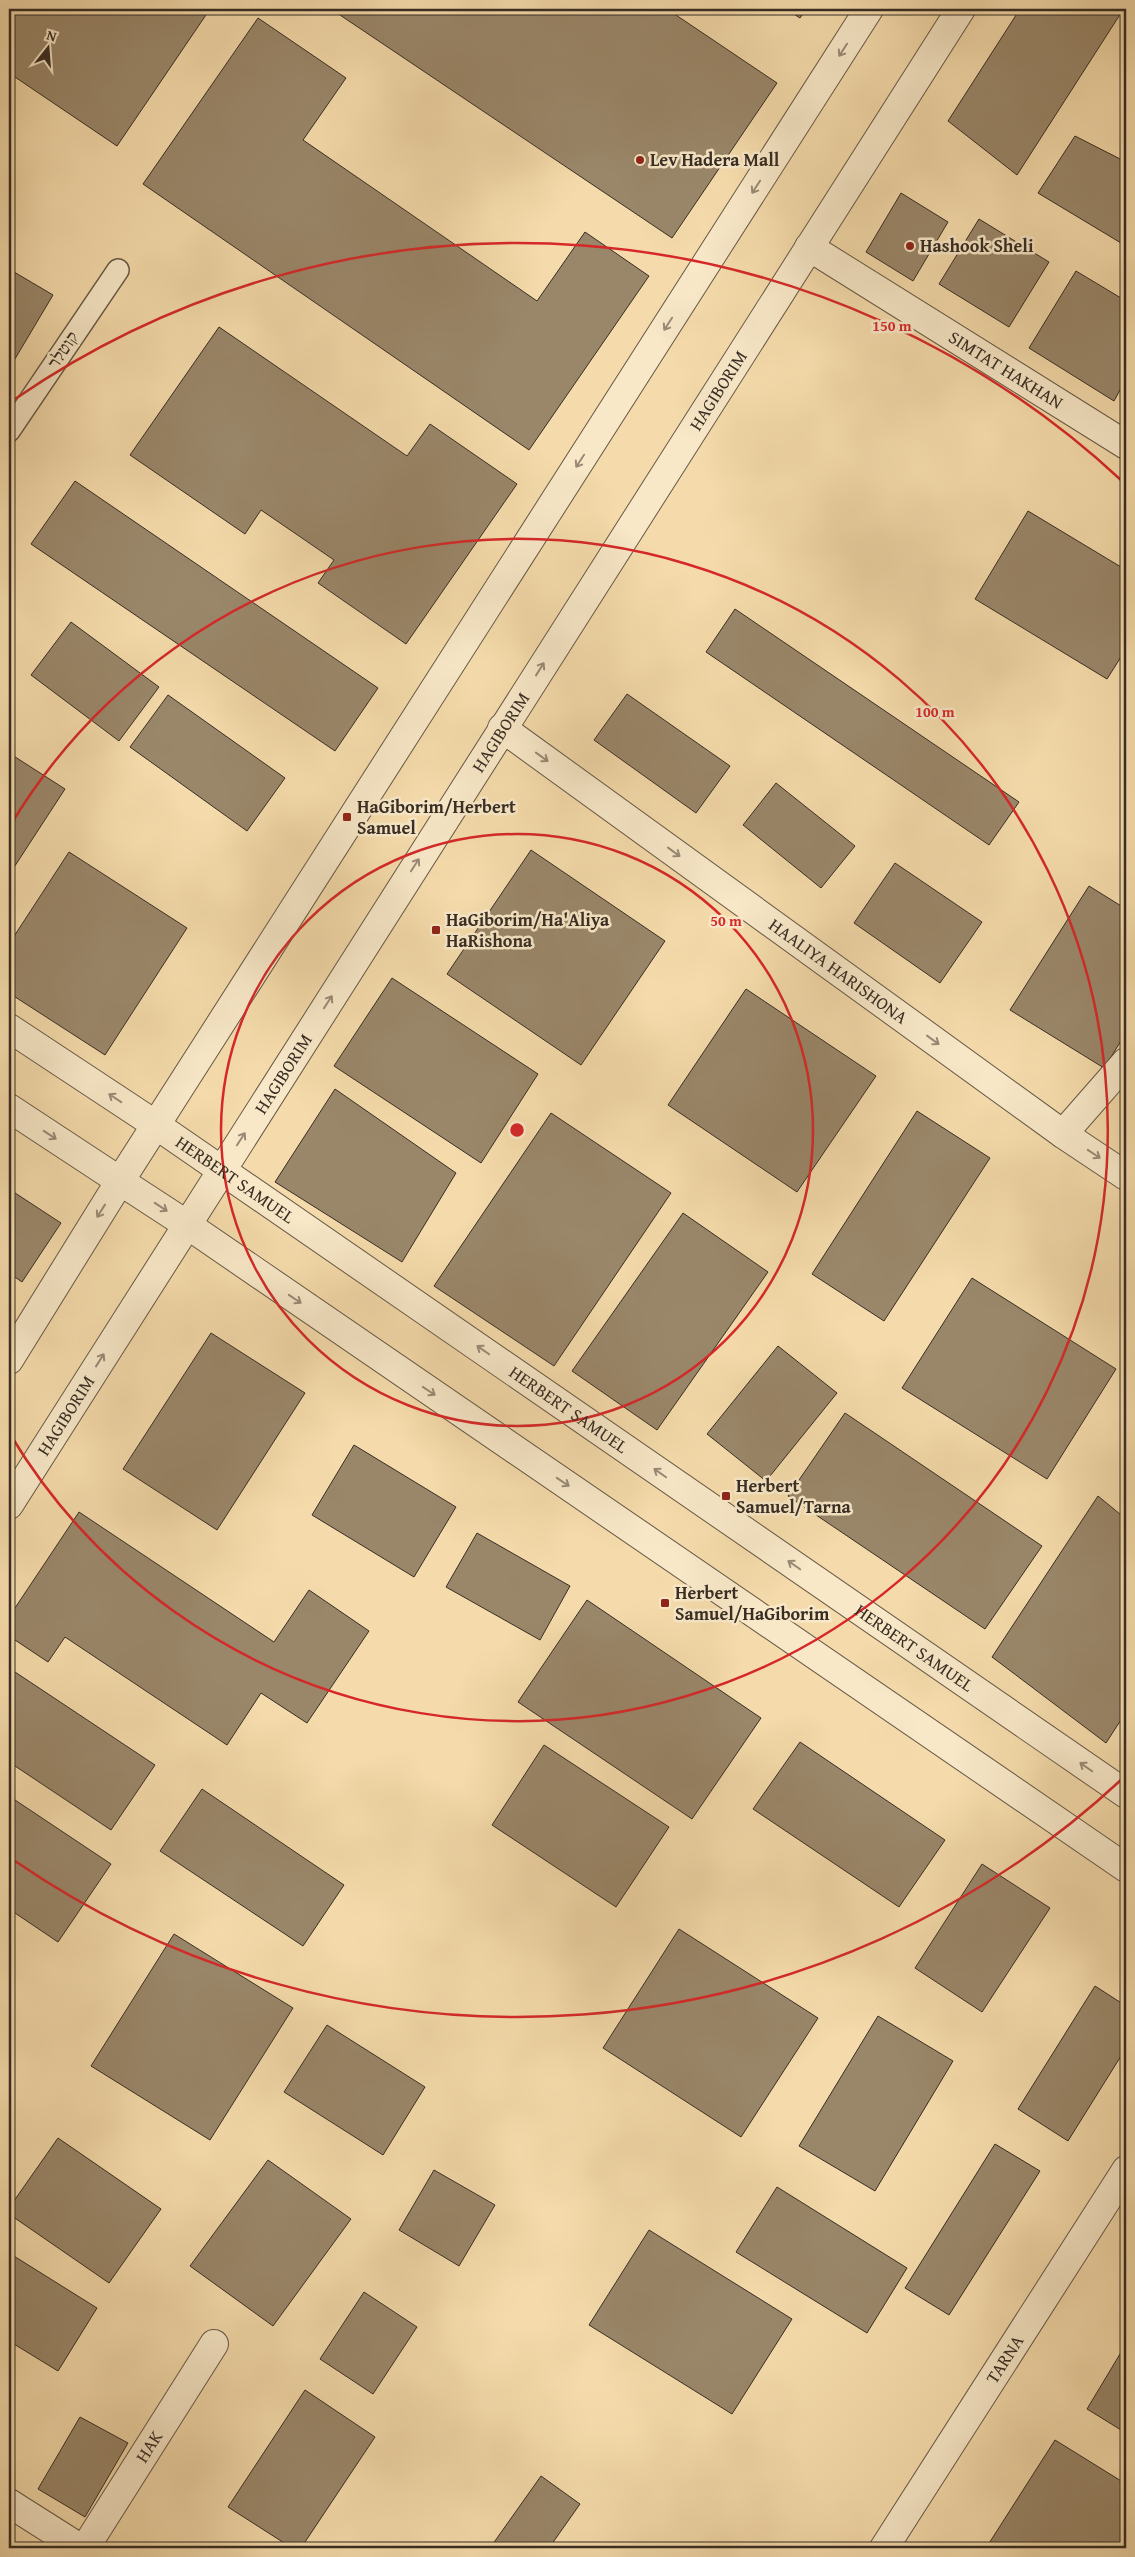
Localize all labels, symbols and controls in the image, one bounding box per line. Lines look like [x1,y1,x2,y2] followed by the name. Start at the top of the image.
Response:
[22,22,72,72] north arrow
[44,25,60,47] text: N
[838,42,848,56] one-way arrow
[650,146,780,173] place label: Lev Hadera Mall
[634,154,646,166] marker: Lev Hadera Mall
[750,179,760,193] one-way arrow
[920,232,1034,259] place label: Hashook Sheli
[904,240,916,252] marker: Hashook Sheli
[872,315,912,336] text: 150 m
[663,316,673,330] one-way arrow
[944,323,1069,416] street label: SIMTAT HAKHAN
[40,325,85,374] street label: קוטלר
[682,345,754,436] street label: HAGIBORIM
[575,453,585,467] one-way arrow
[536,662,546,676] one-way arrow
[465,686,536,777] street label: HAGIBORIM
[915,701,955,722] text: 100 m
[535,752,549,762] one-way arrow
[357,793,516,841] place label: HaGiborim/Herbert Samuel
[341,811,353,823] marker: HaGiborim/Herbert Samuel
[667,847,681,857] one-way arrow
[411,858,421,872] one-way arrow
[446,906,610,954] place label: HaGiborim/Ha'Aliya HaRishona
[710,910,742,931] text: 50 m
[763,911,914,1030] street label: HAALIYA HARISHONA
[430,924,442,936] marker: HaGiborim/Ha'Aliya HaRishona
[323,995,333,1009] one-way arrow
[247,1028,319,1119] street label: HAGIBORIM
[926,1035,940,1045] one-way arrow
[108,1093,122,1104] one-way arrow
[508,1121,526,1139] centre of rings
[170,1128,300,1230] street label: HERBERT SAMUEL
[42,1130,56,1140] one-way arrow
[236,1132,246,1146] one-way arrow
[1086,1150,1100,1160] one-way arrow
[96,1203,106,1217] one-way arrow
[153,1203,167,1213] one-way arrow
[288,1294,302,1304] one-way arrow
[477,1345,491,1355] one-way arrow
[95,1354,105,1368] one-way arrow
[504,1358,634,1460] street label: HERBERT SAMUEL
[30,1370,101,1461] street label: HAGIBORIM
[422,1386,436,1396] one-way arrow
[654,1468,668,1478] one-way arrow
[736,1472,852,1520] place label: Herbert Samuel/Tarna
[556,1477,570,1487] one-way arrow
[720,1490,732,1502] marker: Herbert Samuel/Tarna
[787,1560,801,1570] one-way arrow
[675,1579,830,1627] place label: Herbert Samuel/HaGiborim
[659,1597,671,1609] marker: Herbert Samuel/HaGiborim
[850,1597,980,1698] street label: HERBERT SAMUEL
[1079,1762,1093,1772] one-way arrow
[979,2329,1030,2389] street label: TARNA
[128,2425,169,2468] street label: HAK

